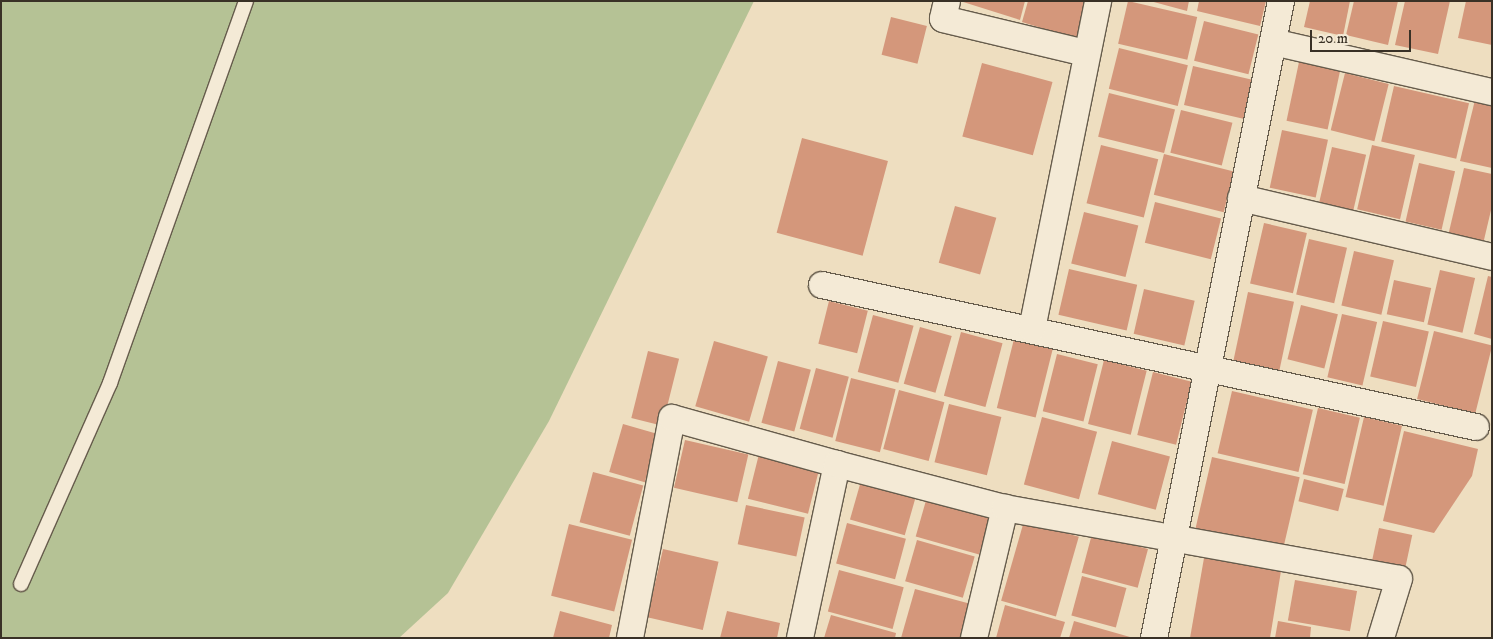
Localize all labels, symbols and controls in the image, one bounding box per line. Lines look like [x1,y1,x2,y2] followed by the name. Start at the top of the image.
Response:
[1313,20,1414,52] scale bar
[1318,29,1348,48] text: 20 m

